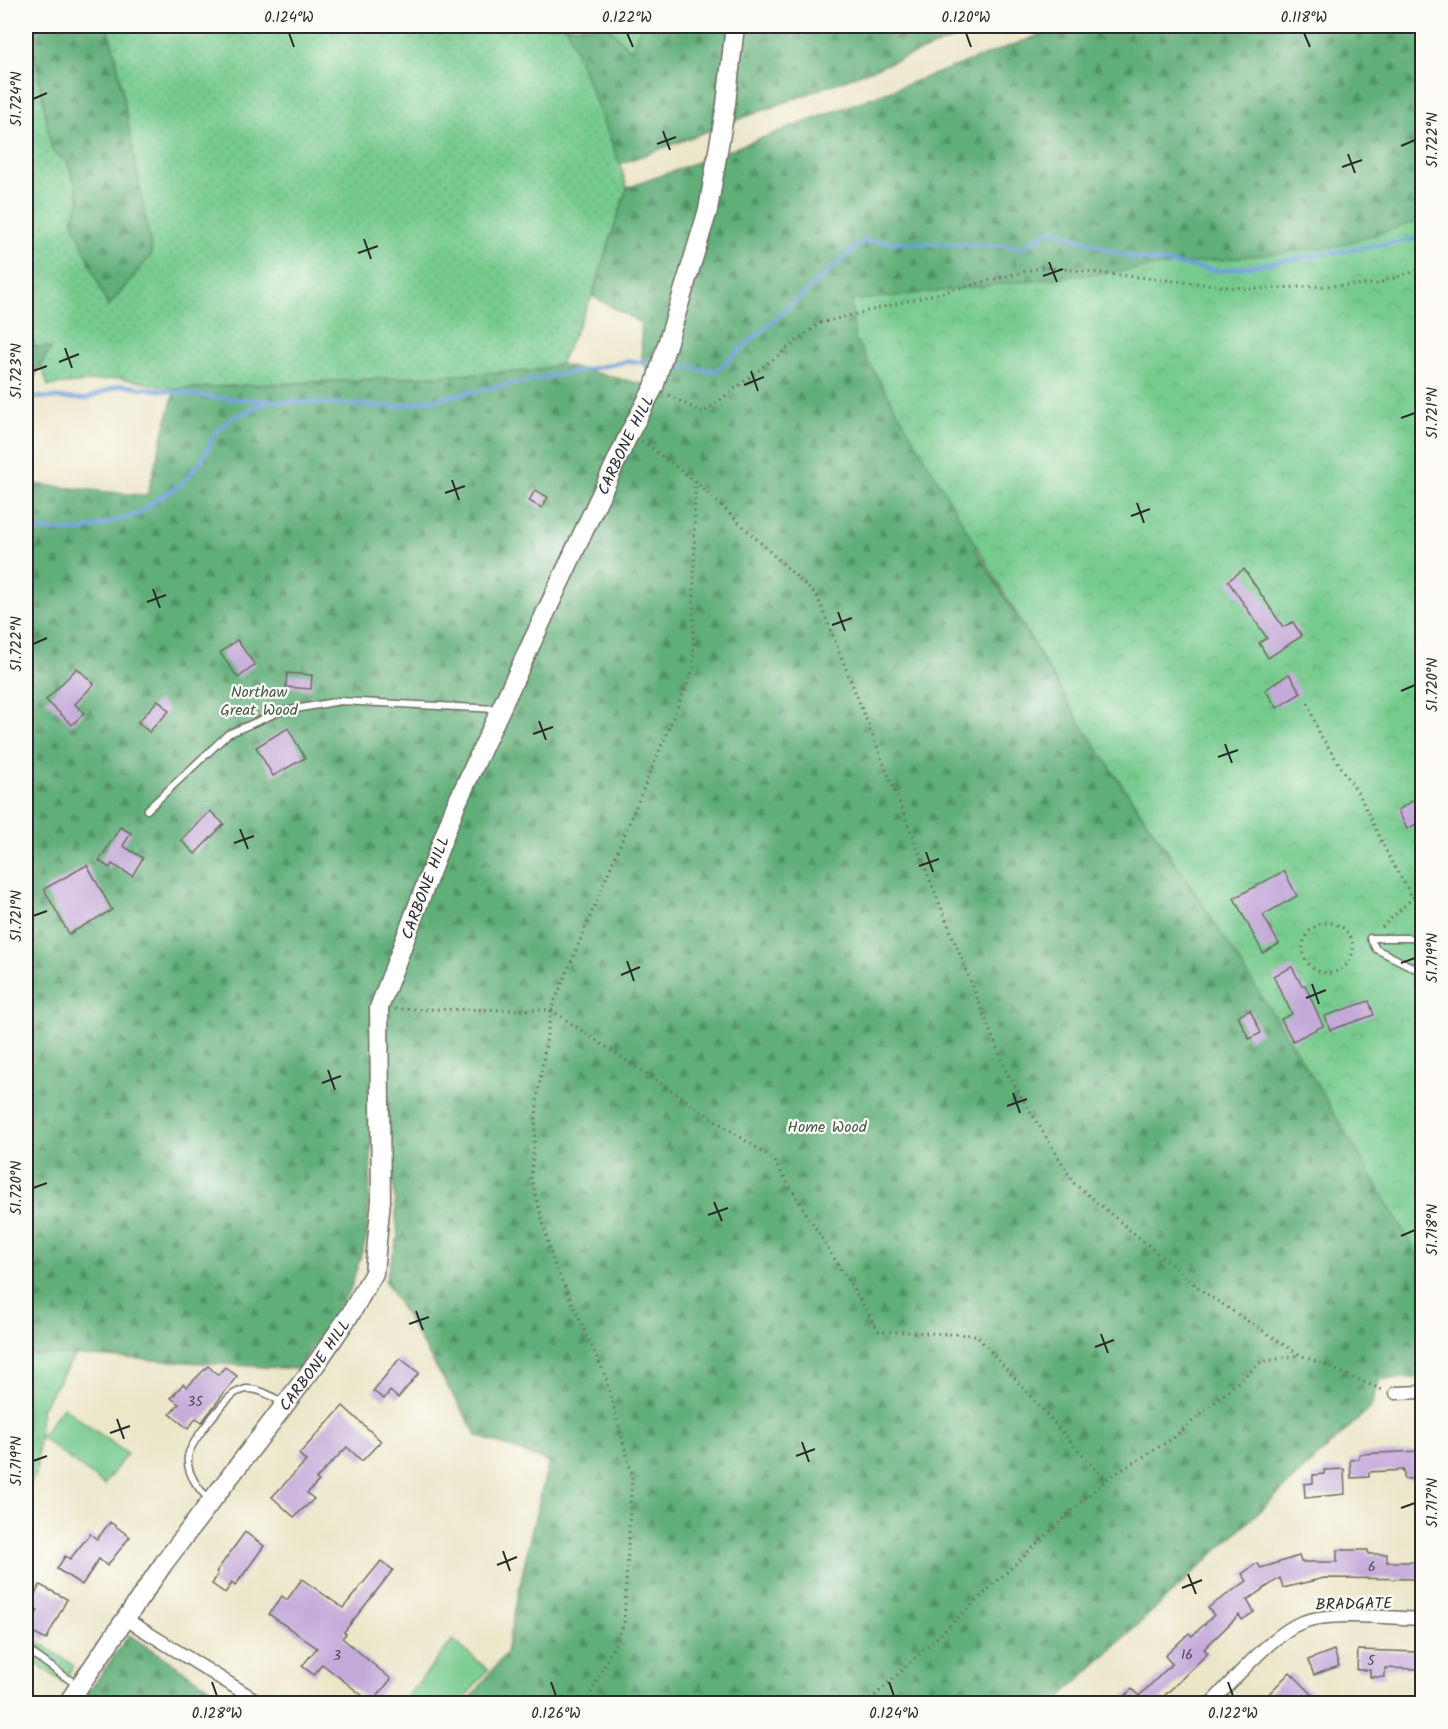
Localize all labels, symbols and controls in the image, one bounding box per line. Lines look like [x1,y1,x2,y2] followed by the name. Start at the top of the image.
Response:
[264,6,314,30] text: 0.124°W
[602,6,652,30] text: 0.122°W
[942,6,991,30] text: 0.120°W
[1281,6,1327,30] text: 0.118°W
[5,71,29,127] text: 51.724°N
[1421,112,1445,168] text: 51.722°N
[5,343,29,399] text: 51.723°N
[1421,387,1445,439] text: 51.721°N
[591,391,661,499] street label: CARBONE HILL
[5,616,29,672] text: 51.722°N
[1421,658,1445,712] text: 51.720°N
[220,680,299,723] park label: Northaw Great Wood
[395,833,457,943] street label: CARBONE HILL
[5,890,29,942] text: 51.721°N
[1421,933,1445,983] text: 51.719°N
[787,1115,868,1140] park label: Home Wood
[5,1161,29,1215] text: 51.720°N
[1421,1204,1445,1256] text: 51.718°N
[273,1314,357,1417] street label: CARBONE HILL
[187,1391,204,1413] house number: 35
[5,1436,29,1486] text: 51.719°N
[1421,1478,1445,1528] text: 51.717°N
[1368,1556,1376,1578] house number: 6
[1315,1591,1393,1618] street label: BRADGATE
[1181,1644,1193,1666] house number: 16
[333,1645,341,1667] house number: 3
[1367,1650,1376,1672] house number: 5
[192,1702,242,1726] text: 0.128°W
[531,1702,581,1726] text: 0.126°W
[869,1702,919,1726] text: 0.124°W
[1208,1702,1258,1726] text: 0.122°W

